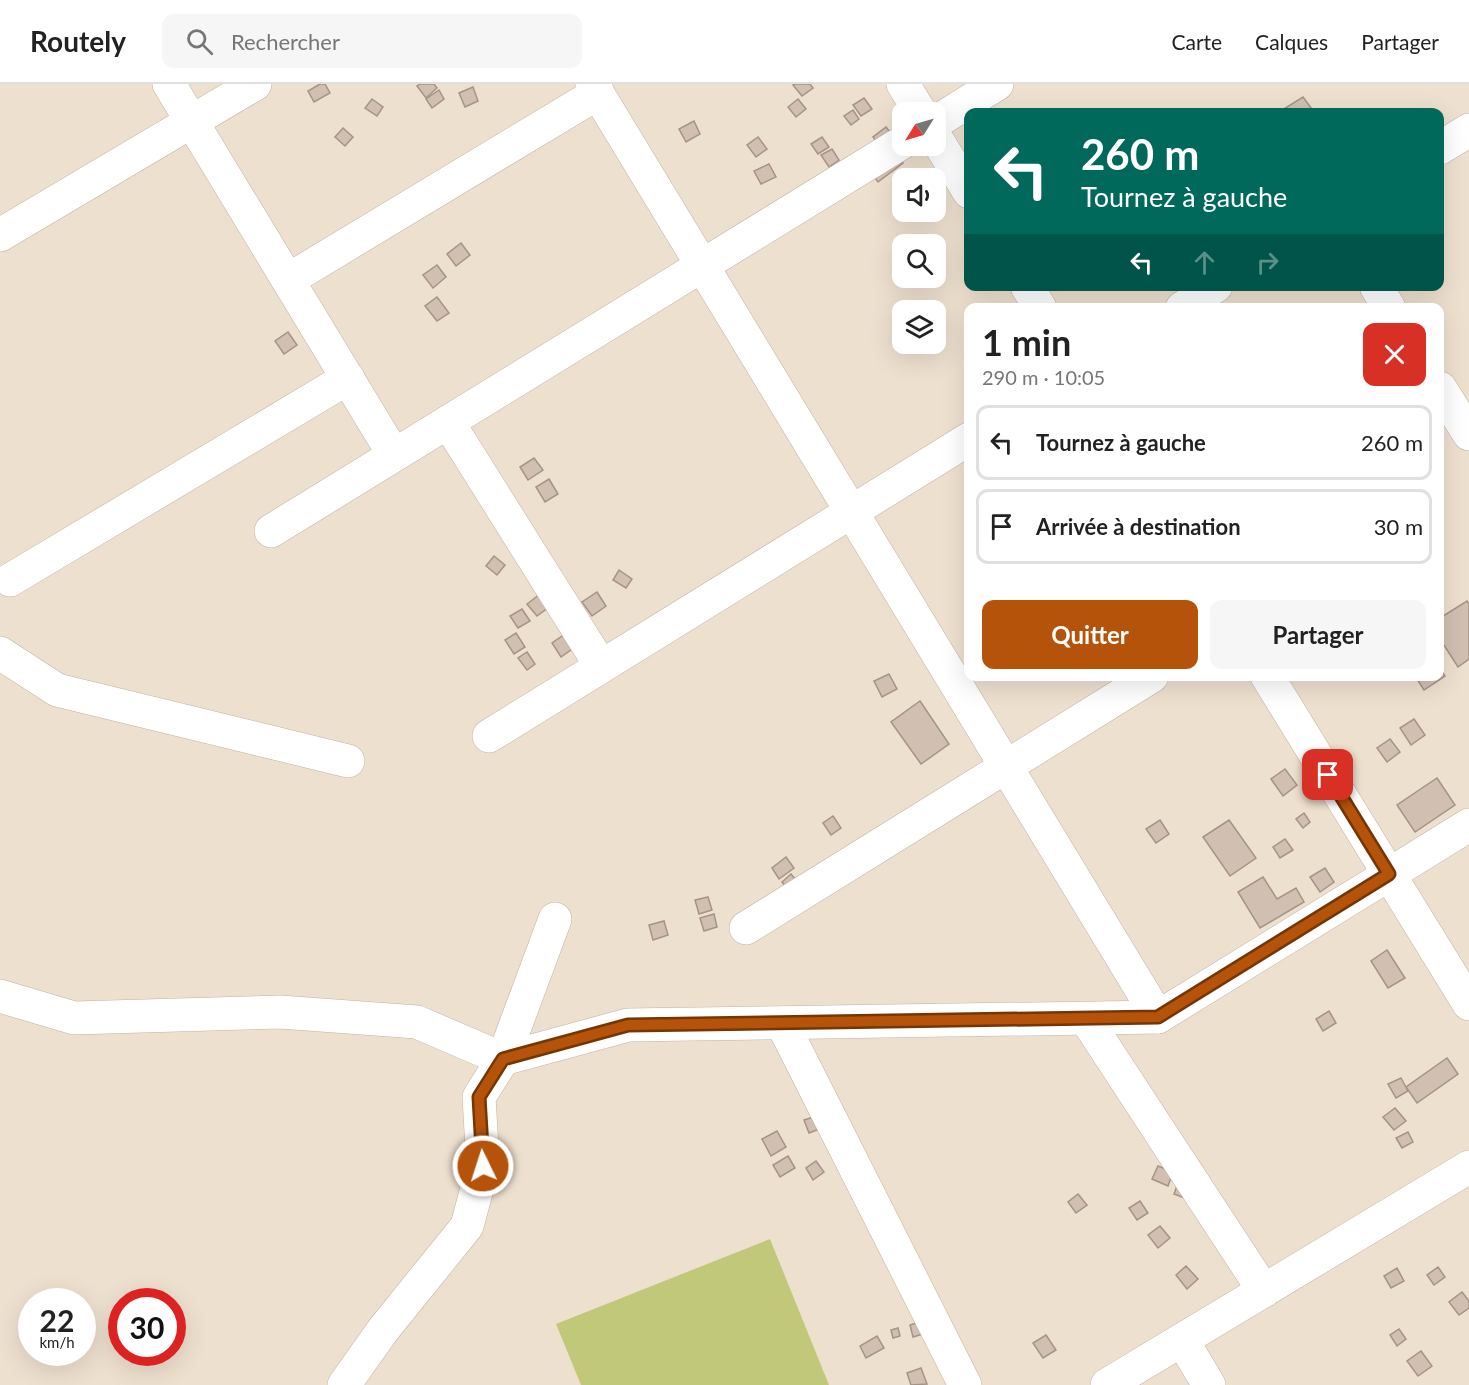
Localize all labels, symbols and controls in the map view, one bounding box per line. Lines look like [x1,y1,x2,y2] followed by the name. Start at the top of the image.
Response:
[162,14,582,68] search box
[30,24,126,58] text: Routely
[183,25,216,58] icon: search
[231,28,340,55] text: Rechercher
[1171,29,1222,54] text: Carte
[1255,29,1328,54] text: Calques
[1361,29,1439,54] text: Partager
[892,102,946,156] north arrow
[892,102,946,354] map controls
[1081,129,1199,179] text: 260 m
[982,132,1060,210] icon: left
[892,168,946,222] button: sound
[1081,180,1287,213] text: Tournez à gauche
[892,234,946,288] button: search
[1125,246,1158,279] icon: left
[1188,246,1221,279] icon: ahead
[1251,246,1284,279] icon: right
[892,300,946,354] button: layers
[982,320,1071,364] text: 1 min
[1363,323,1426,386] button: close
[982,365,1105,389] text: 290 m · 10:05
[985,426,1018,459] icon: left
[1036,429,1206,456] text: Tournez à gauche
[1361,429,1423,456] text: 260 m
[985,510,1018,543] icon: arrive
[1036,513,1241,540] text: Arrivée à destination
[1374,513,1423,540] text: 30 m
[982,600,1198,669] button: Quitter
[1210,600,1426,669] button: Partager
[1302,749,1353,800] pin
[1311,758,1344,791] icon: arrive
[451,1134,515,1198] position arrow
[108,1288,186,1366] speed limit sign: 30
[40,1302,74,1338] text: 22
[39,1333,75,1351] text: km/h

